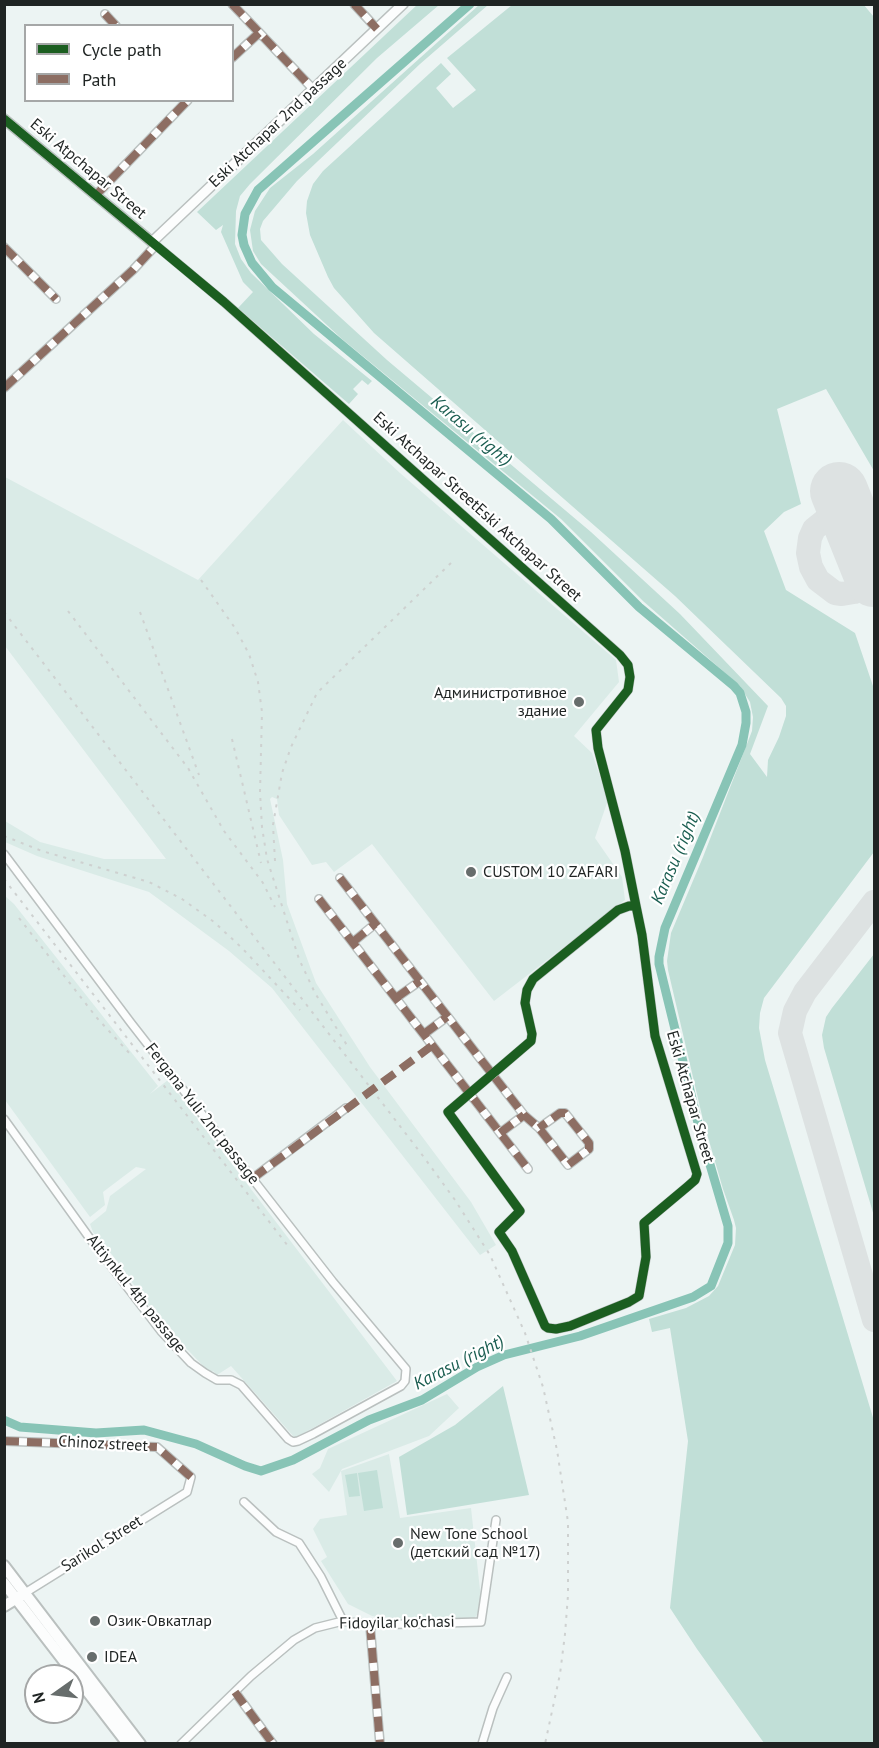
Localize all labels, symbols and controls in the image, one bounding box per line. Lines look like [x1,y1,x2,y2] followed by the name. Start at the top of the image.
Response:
[24,24,234,102] legend
[82,38,162,61] text: Cycle path
[205,54,351,192] street label: Eski Atchapar 2nd passage
[82,68,116,91] text: Path
[26,115,150,223] street label: Eski Atpchapar Street
[426,391,516,471] water label: Karasu (right)
[369,408,585,606] street label: Eski Atchapar StreetEski Atchapar Street
[434,683,567,721] place label: Администротивное здание
[572,695,586,709] marker: Администротивное здание
[647,808,705,908] water label: Karasu (right)
[483,862,618,882] place label: CUSTOM 10 ZAFARI
[464,865,478,879] marker: CUSTOM 10 ZAFARI
[662,1029,718,1165] street label: Eski Atchapar Street
[141,1040,263,1188] street label: Fergana Yuli 2nd passage
[82,1231,190,1357] street label: Altiynkul 4th passage
[410,1331,508,1395] water label: Karasu (right)
[58,1432,148,1456] street label: Chinoz street
[58,1511,146,1577] street label: Sarikol Street
[410,1524,540,1562] place label: New Tone School (детский сад №17)
[391,1536,405,1550] marker: New Tone School (детский сад №17)
[107,1611,212,1631] place label: Озик-Овкатлар
[339,1612,455,1634] street label: Fidoyilar ko'chasi
[88,1614,102,1628] marker: Озик-Овкатлар
[104,1647,137,1667] place label: IDEA
[85,1650,99,1664] marker: IDEA
[24,1664,84,1724] north arrow
[28,1690,49,1705] text: N

